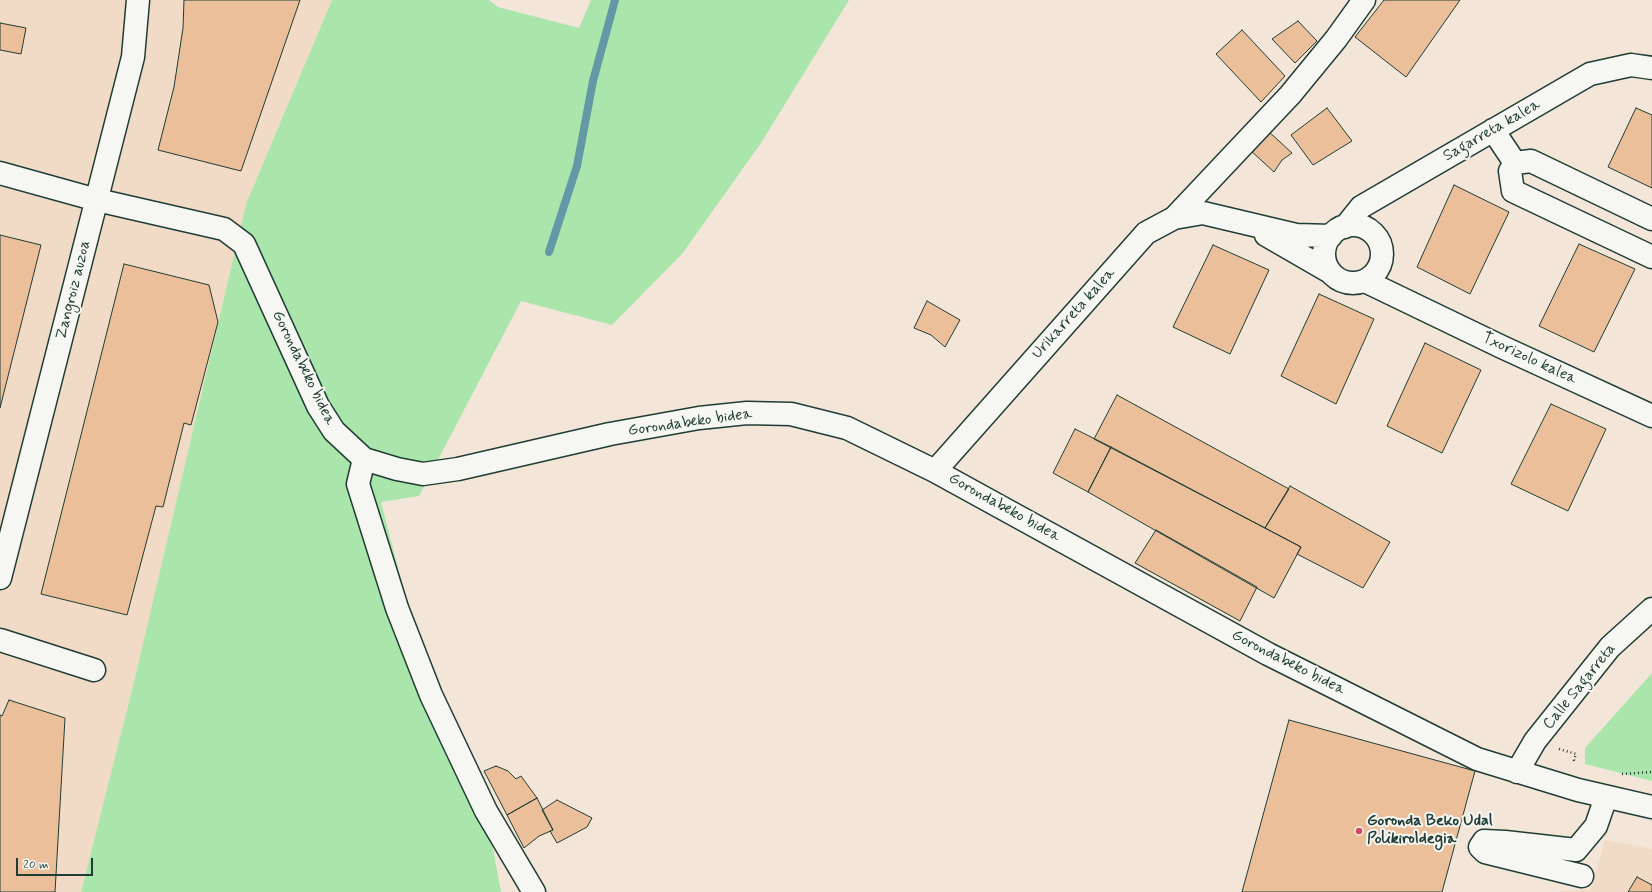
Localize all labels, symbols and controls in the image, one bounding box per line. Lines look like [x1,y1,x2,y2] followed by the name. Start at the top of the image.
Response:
[1440,96,1544,166] street label: Sagarreta kalea
[52,238,96,342] street label: Zangroiz auzoa
[1028,265,1120,363] street label: Urikarreta kalea
[267,308,339,428] street label: Gorondabeko bidea
[1479,329,1579,389] street label: Txorizolo kalea
[627,405,753,441] street label: Gorondabeko bidea
[945,469,1063,547] street label: Gorondabeko bidea
[1228,626,1348,700] street label: Gorondabeko bidea
[1539,640,1621,734] street label: Calle Sagarreta
[1367,812,1493,850] place label: Goronda Beko Udal Polikiroldegia
[1354,826,1364,836] marker: Goronda Beko Udal Polikiroldegia
[18,850,95,876] scale bar
[23,857,49,873] text: 20 m

